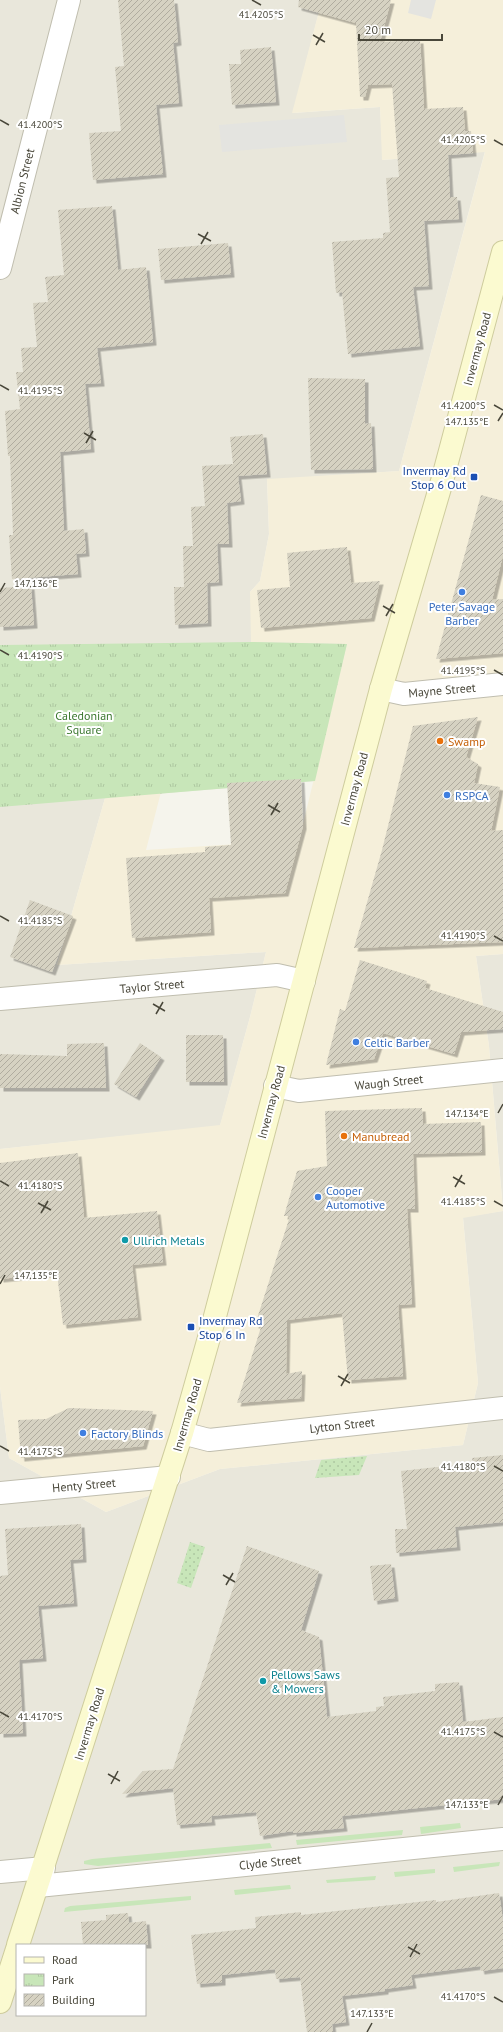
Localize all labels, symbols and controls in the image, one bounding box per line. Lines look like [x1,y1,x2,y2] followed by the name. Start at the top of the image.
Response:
[239,8,283,21] text: 41.4205°S
[359,16,442,42] scale bar
[365,22,391,37] text: 20 m
[18,118,62,131] text: 41.4200°S
[441,133,485,146] text: 41.4205°S
[7,147,37,215] street label: Albion Street
[460,311,494,387] street label: Invermay Road
[18,384,62,397] text: 41.4195°S
[441,399,485,412] text: 41.4200°S
[445,415,489,428] text: 147.135°E
[402,463,466,492] place label: Invermay Rd Stop 6 Out
[469,472,479,482] marker: Invermay Rd Stop 6 Out
[14,577,58,590] text: 147.136°E
[457,587,467,597] marker: Peter Savage Barber
[429,599,495,628] place label: Peter Savage Barber
[18,649,62,662] text: 41.4190°S
[441,664,485,677] text: 41.4195°S
[408,680,476,700] street label: Mayne Street
[55,708,113,737] park label: Caledonian Square
[448,734,485,749] place label: Swamp
[435,736,445,746] marker: Swamp
[337,751,371,827] street label: Invermay Road
[455,788,489,803] place label: RSPCA
[442,790,452,800] marker: RSPCA
[18,914,62,927] text: 41.4185°S
[441,929,485,942] text: 41.4190°S
[119,976,185,996] street label: Taylor Street
[364,1035,429,1050] place label: Celtic Barber
[351,1037,361,1047] marker: Celtic Barber
[254,1064,288,1140] street label: Invermay Road
[354,1071,424,1093] street label: Waugh Street
[445,1107,489,1120] text: 147.134°E
[352,1129,410,1144] place label: Manubread
[339,1131,349,1141] marker: Manubread
[18,1179,62,1192] text: 41.4180°S
[326,1183,385,1212] place label: Cooper Automotive
[313,1192,323,1202] marker: Cooper Automotive
[441,1195,485,1208] text: 41.4185°S
[133,1233,204,1248] place label: Ullrich Metals
[120,1235,130,1245] marker: Ullrich Metals
[14,1269,58,1282] text: 147.135°E
[199,1313,263,1342] place label: Invermay Rd Stop 6 In
[186,1322,196,1332] marker: Invermay Rd Stop 6 In
[169,1377,205,1453] street label: Invermay Road
[309,1414,375,1436] street label: Lytton Street
[91,1426,163,1441] place label: Factory Blinds
[78,1428,88,1438] marker: Factory Blinds
[18,1445,62,1458] text: 41.4175°S
[441,1460,485,1473] text: 41.4180°S
[52,1475,116,1495] street label: Henty Street
[271,1667,340,1696] place label: Pellows Saws & Mowers
[258,1676,268,1686] marker: Pellows Saws & Mowers
[71,1686,107,1762] street label: Invermay Road
[18,1710,62,1723] text: 41.4170°S
[441,1725,485,1738] text: 41.4175°S
[445,1798,489,1811] text: 147.133°E
[238,1851,302,1873] street label: Clyde Street
[16,1944,146,2016] legend
[52,1952,77,1967] text: Road
[52,1972,74,1987] text: Park
[441,1990,485,2003] text: 41.4170°S
[52,1992,95,2007] text: Building
[350,2007,394,2020] text: 147.133°E

